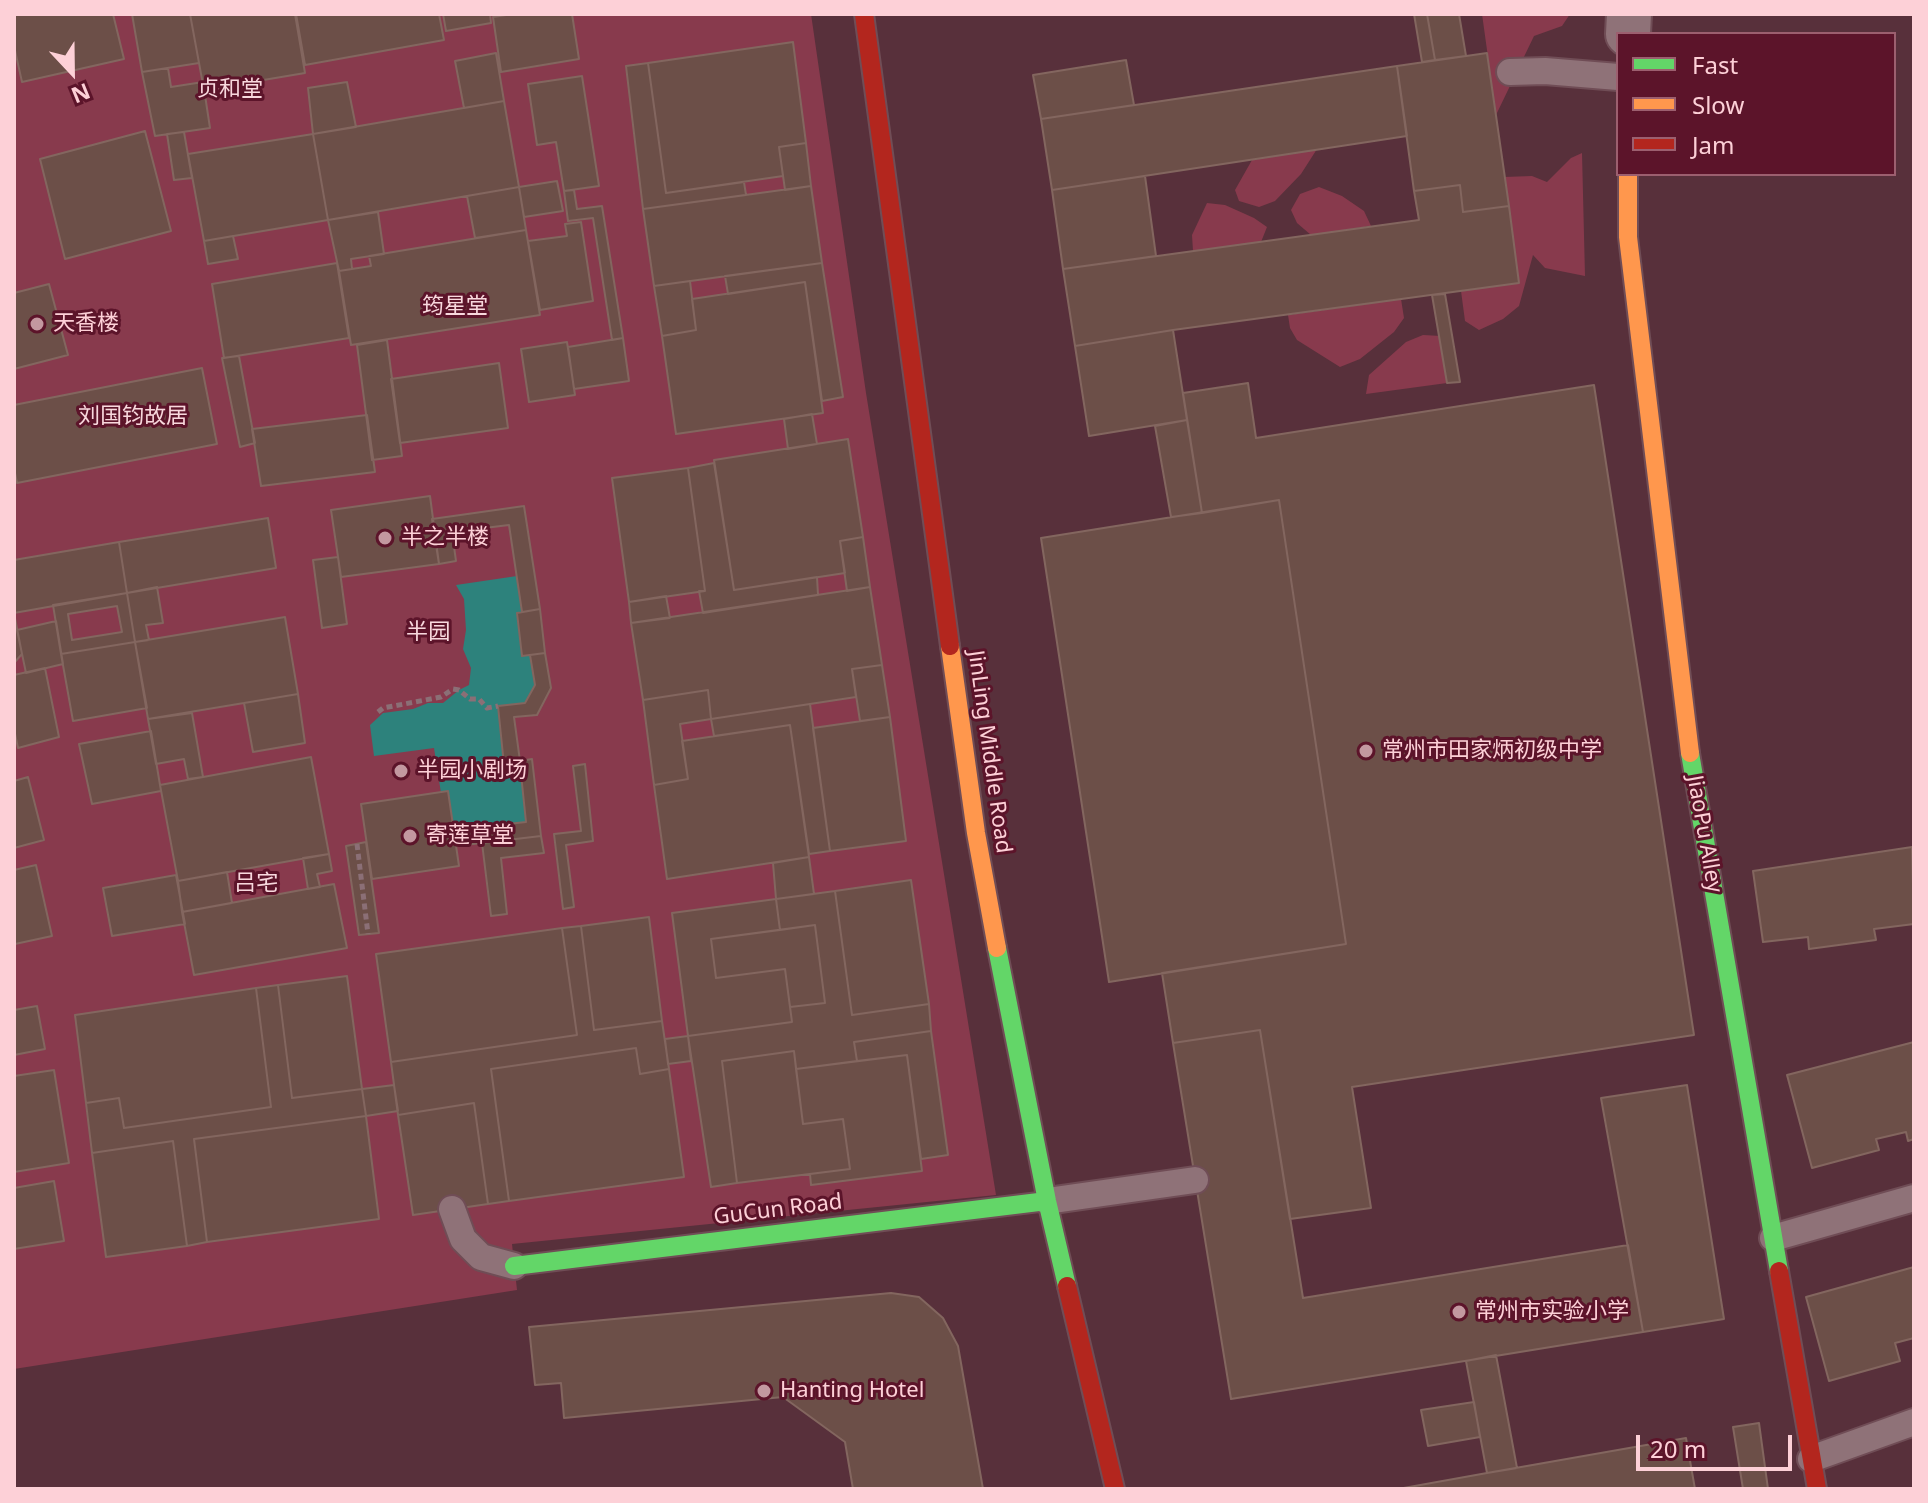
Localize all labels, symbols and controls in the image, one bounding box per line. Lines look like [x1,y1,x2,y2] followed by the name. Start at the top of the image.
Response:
[32,32,112,112] north arrow
[1616,32,1896,176] legend
[1692,48,1738,81] text: Fast
[67,77,95,112] text: N
[197,77,263,103] park label: 贞和堂
[1692,88,1744,121] text: Slow
[1692,128,1734,161] text: Jam
[422,294,488,320] park label: 筠星堂
[53,311,119,337] place label: 天香楼
[28,315,46,333] marker: 天香楼
[78,404,188,430] park label: 刘国钧故居
[401,525,489,551] place label: 半之半楼
[376,529,394,547] marker: 半之半楼
[406,620,450,646] park label: 半园
[962,649,1016,855] street label: JinLing Middle Road
[1382,738,1602,764] place label: 常州市田家炳初级中学
[1357,742,1375,760] marker: 常州市田家炳初级中学
[417,758,527,784] place label: 半园小剧场
[392,762,410,780] marker: 半园小剧场
[1681,773,1727,895] street label: JiaoPu Alley
[426,823,514,849] place label: 寄莲草堂
[401,827,419,845] marker: 寄莲草堂
[234,871,278,897] park label: 吕宅
[712,1189,844,1231] street label: GuCun Road
[1475,1299,1629,1325] place label: 常州市实验小学
[1450,1303,1468,1321] marker: 常州市实验小学
[780,1378,924,1404] place label: Hanting Hotel
[755,1382,773,1400] marker: Hanting Hotel
[1640,1419,1796,1469] scale bar
[1650,1432,1706,1465] text: 20 m

